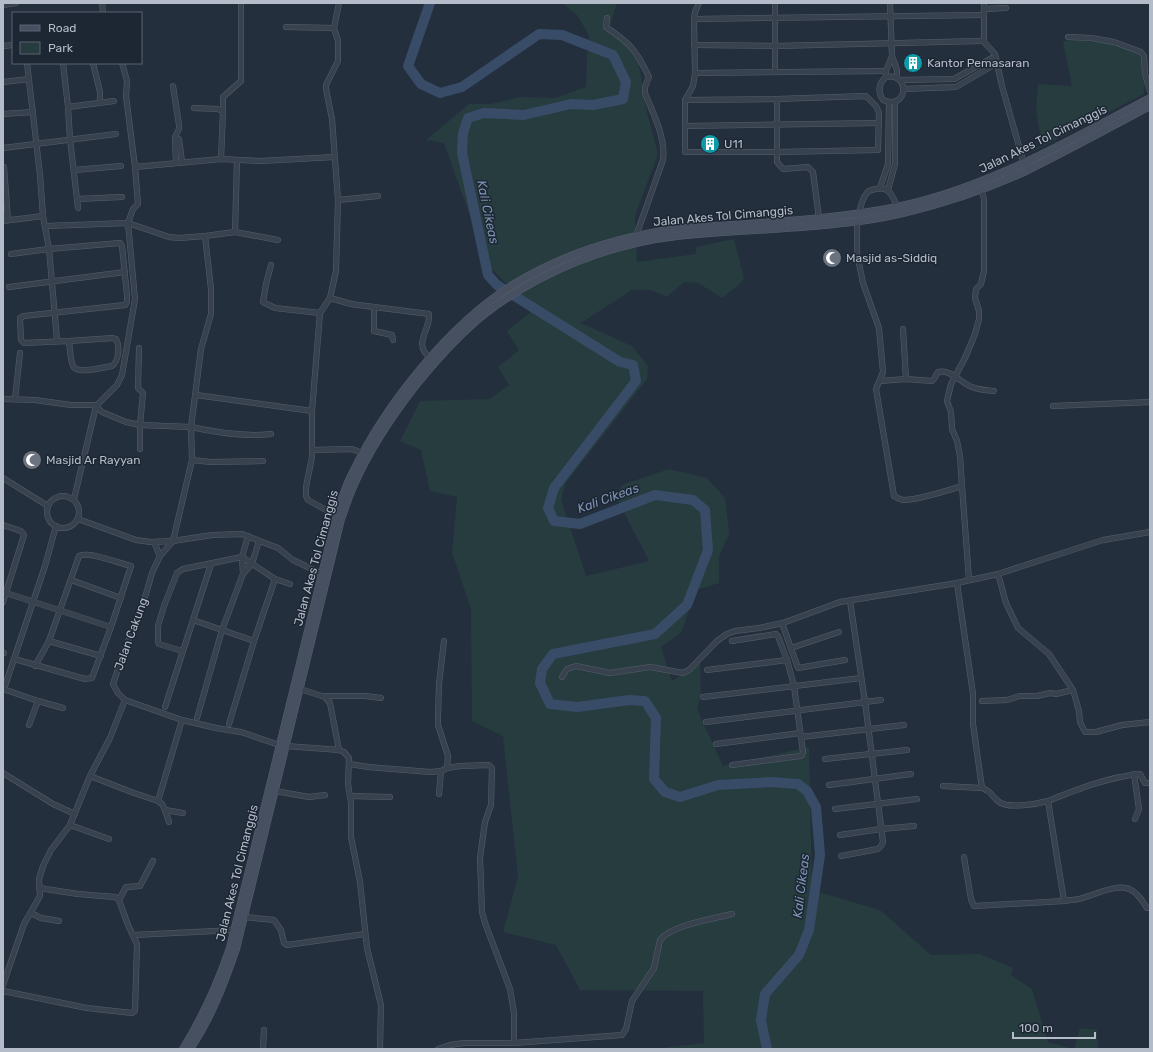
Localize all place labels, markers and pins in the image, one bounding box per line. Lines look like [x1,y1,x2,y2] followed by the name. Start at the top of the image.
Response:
[902,52,924,74] building icon: Kantor Pemasaran
[927,56,1029,70] place label: Kantor Pemasaran
[699,133,721,155] building icon: U11
[724,137,743,151] place label: U11
[821,247,843,269] mosque icon: Masjid as-Siddiq
[846,251,937,265] place label: Masjid as-Siddiq
[21,449,43,471] mosque icon: Masjid Ar Rayyan
[46,453,141,467] place label: Masjid Ar Rayyan

